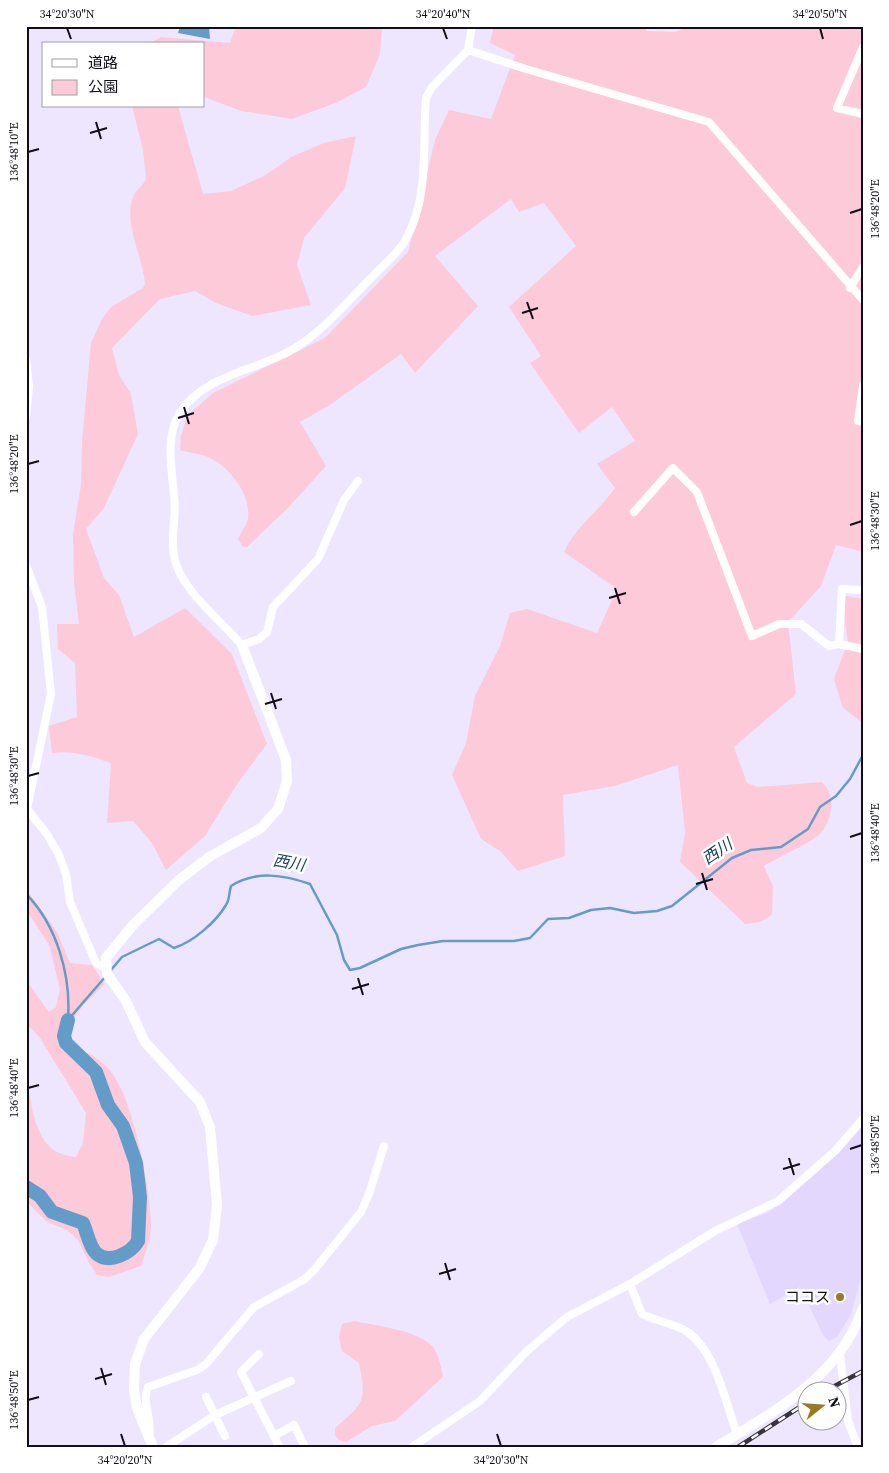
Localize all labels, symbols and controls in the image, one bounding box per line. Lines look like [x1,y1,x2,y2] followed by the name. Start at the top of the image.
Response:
[39,6,95,22] text: 34°20'30"N
[415,6,471,22] text: 34°20'40"N
[792,6,848,22] text: 34°20'50"N
[42,42,205,108] legend
[88,52,118,73] text: 道路
[88,76,118,97] text: 公園
[6,122,22,182] text: 136°48'10"E
[867,179,883,239] text: 136°48'20"E
[6,434,22,494] text: 136°48'20"E
[867,491,883,551] text: 136°48'30"E
[6,746,22,806] text: 136°48'30"E
[867,803,883,863] text: 136°48'40"E
[698,832,738,869] water label: 西川
[271,848,309,876] water label: 西川
[6,1058,22,1118] text: 136°48'40"E
[867,1115,883,1175] text: 136°48'50"E
[785,1286,830,1307] place label: ココス
[834,1291,846,1303] marker: ココス
[6,1370,22,1430] text: 136°48'50"E
[796,1380,846,1430] north arrow
[823,1394,845,1410] text: N
[97,1452,153,1468] text: 34°20'20"N
[473,1452,529,1468] text: 34°20'30"N

